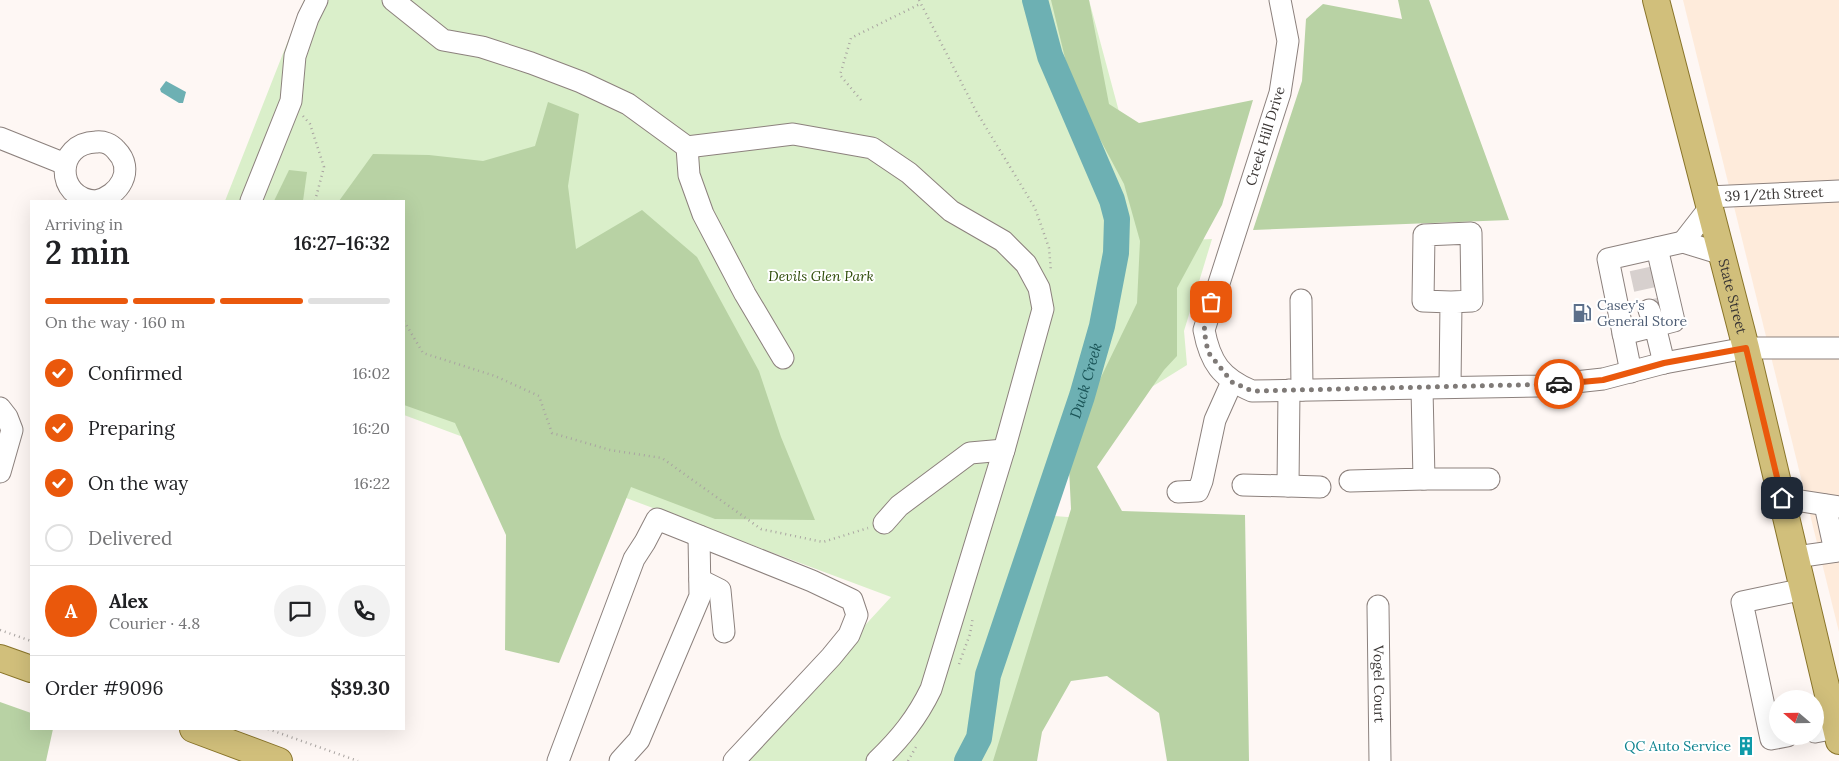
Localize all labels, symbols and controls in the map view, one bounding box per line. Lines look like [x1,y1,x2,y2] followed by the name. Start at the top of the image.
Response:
[1241,84,1289,188] street label: Creek Hill Drive
[1724,183,1824,205] street label: 39 1/2th Street
[45,214,123,234] text: Arriving in
[294,231,390,255] text: 16:27–16:32
[45,232,130,273] text: 2 min
[1714,257,1751,336] street label: State Street
[768,267,874,285] park label: Devils Glen Park
[1190,281,1232,323] pin
[1197,288,1225,316] icon: bag
[1597,296,1687,330] place label: Casey's General Store
[1571,302,1593,324] fuel station icon: Casey's General Store
[45,312,185,332] text: On the way · 160 m
[1065,340,1106,421] water label: Duck Creek
[45,359,73,387] icon: check
[1534,359,1584,409] courier
[88,361,183,385] text: Confirmed
[353,363,390,383] text: 16:02
[1545,370,1573,398] icon: car
[45,414,73,442] icon: check
[88,416,175,440] text: Preparing
[352,418,390,438] text: 16:20
[45,469,73,497] icon: check
[88,471,188,495] text: On the way
[354,473,390,493] text: 16:22
[1761,477,1803,519] pin
[1768,484,1796,512] icon: home
[88,526,172,550] text: Delivered
[274,585,326,637] button: chat
[338,585,390,637] button: phone
[109,589,148,613] text: Alex
[65,599,77,623] text: A
[109,613,200,633] text: Courier · 4.8
[1369,644,1389,723] street label: Vogel Court
[45,676,164,700] text: Order #9096
[330,676,390,700] text: $39.30
[1769,690,1824,745] north arrow
[1769,690,1824,745] map controls
[1735,735,1757,757] building icon: QC Auto Service
[1624,737,1731,755] place label: QC Auto Service

